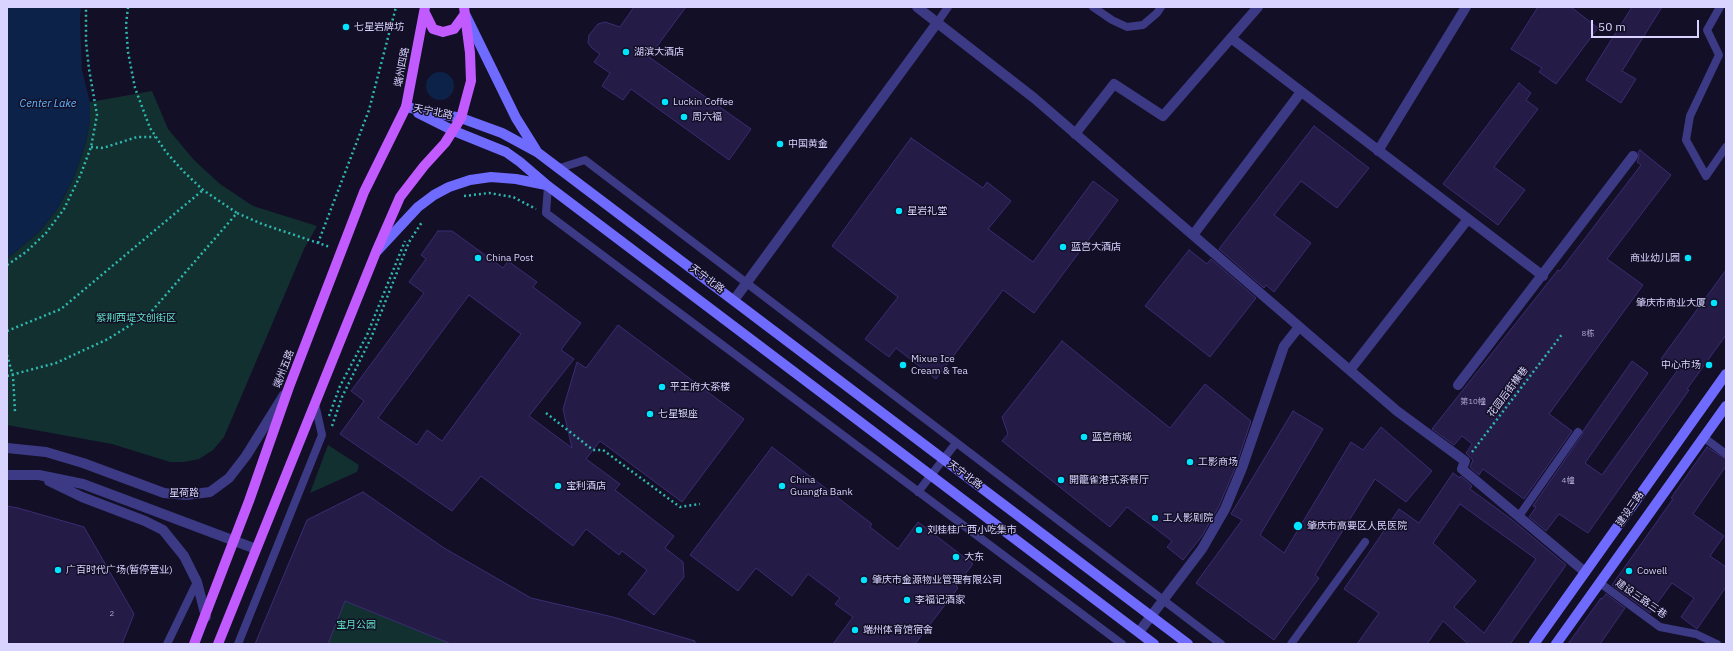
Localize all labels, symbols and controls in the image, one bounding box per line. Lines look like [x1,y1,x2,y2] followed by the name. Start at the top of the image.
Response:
[1593,12,1701,38] scale bar
[1598,19,1626,34] text: 50 m
[354,21,404,33] place label: 七星岩牌坊
[341,22,351,32] marker: 七星岩牌坊
[392,46,412,88] street label: 端州四路
[634,46,684,58] place label: 湖滨大酒店
[621,47,631,57] marker: 湖滨大酒店
[673,96,734,108] place label: Luckin Coffee
[20,97,76,111] water label: Center Lake
[660,97,670,107] marker: Luckin Coffee
[412,102,454,122] street label: 天宁北路
[692,111,722,123] place label: 周六福
[679,112,689,122] marker: 周六福
[788,138,828,150] place label: 中国黄金
[775,139,785,149] marker: 中国黄金
[907,205,947,217] place label: 星岩礼堂
[894,206,904,216] marker: 星岩礼堂
[1071,241,1121,253] place label: 蓝宫大酒店
[1058,242,1068,252] marker: 蓝宫大酒店
[486,252,534,264] place label: China Post
[1630,252,1680,264] place label: 商业幼儿园
[473,253,483,263] marker: China Post
[1683,253,1693,263] marker: 商业幼儿园
[687,262,727,296] street label: 天宁北路
[1636,297,1706,309] place label: 肇庆市商业大厦
[1709,298,1719,308] marker: 肇庆市商业大厦
[96,312,176,324] park label: 紫荆西堤文创街区
[1582,329,1594,339] house number: 8栋
[271,348,297,390] street label: 端州五路
[911,353,968,376] place label: Mixue Ice Cream & Tea
[1661,359,1701,371] place label: 中心市场
[898,360,908,370] marker: Mixue Ice Cream & Tea
[1704,360,1714,370] marker: 中心市场
[1485,364,1531,420] street label: 花园后街横巷
[670,381,730,393] place label: 平王府大茶楼
[657,382,667,392] marker: 平王府大茶楼
[1460,397,1486,407] house number: 第10幢
[658,408,698,420] place label: 七星银座
[645,409,655,419] marker: 七星银座
[1092,431,1132,443] place label: 蓝宫商城
[1079,432,1089,442] marker: 蓝宫商城
[1198,456,1238,468] place label: 工影商场
[1185,457,1195,467] marker: 工影商场
[945,458,985,492] street label: 天宁北路
[790,474,853,498] place label: China Guangfa Bank
[1069,474,1149,486] place label: 開籠雀港式茶餐厅
[1056,475,1066,485] marker: 開籠雀港式茶餐厅
[1562,476,1574,486] house number: 4幢
[566,480,606,492] place label: 宝利酒店
[553,481,563,491] marker: 宝利酒店
[777,481,787,491] marker: China Guangfa Bank
[169,487,199,499] street label: 星荷路
[1614,489,1646,529] street label: 建设三路
[1163,512,1213,524] place label: 工人影剧院
[1150,513,1160,523] marker: 工人影剧院
[1292,520,1304,532] marker: 肇庆市高要区人民医院
[1307,520,1407,532] place label: 肇庆市高要区人民医院
[927,524,1017,536] place label: 刘桂桂广西小吃集市
[914,525,924,535] marker: 刘桂桂广西小吃集市
[964,551,984,563] place label: 大东
[951,552,961,562] marker: 大东
[66,564,173,576] place label: 广百时代广场(暂停营业)
[53,565,63,575] marker: 广百时代广场(暂停营业)
[1637,565,1667,577] place label: Cowell
[1624,566,1634,576] marker: Cowell
[872,574,1002,586] place label: 肇庆市金源物业管理有限公司
[859,575,869,585] marker: 肇庆市金源物业管理有限公司
[1613,577,1669,621] street label: 建设三路三巷
[915,594,965,606] place label: 李福记酒家
[902,595,912,605] marker: 李福记酒家
[110,609,114,619] house number: 2
[336,619,376,631] park label: 宝月公园
[863,624,933,636] place label: 端州体育馆宿舍
[850,625,860,635] marker: 端州体育馆宿舍

